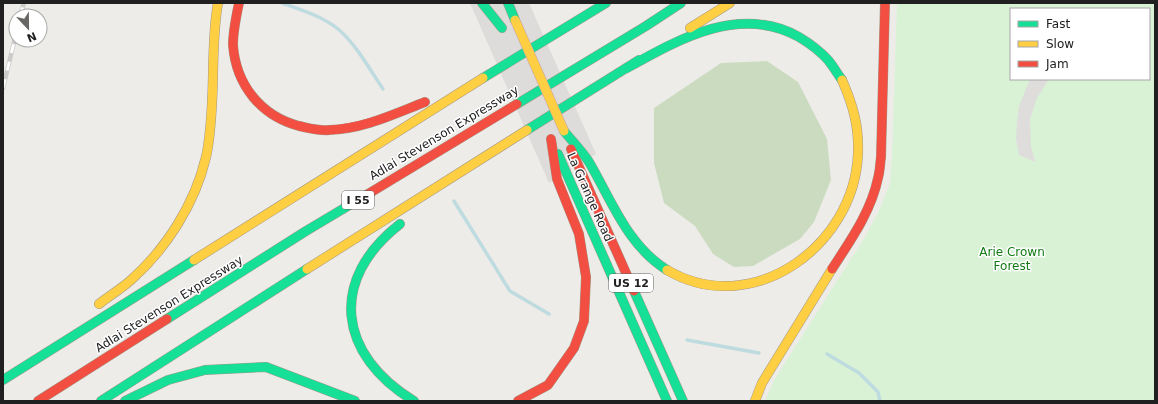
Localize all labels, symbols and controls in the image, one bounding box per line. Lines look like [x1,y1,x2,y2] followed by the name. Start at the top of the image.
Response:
[8,8,48,48] north arrow
[1010,8,1150,80] legend
[1046,17,1070,31] text: Fast
[25,29,38,45] text: N
[1046,37,1074,51] text: Slow
[1045,57,1069,71] text: Jam
[367,83,521,183] street label: Adlai Stevenson Expressway
[564,150,616,244] street label: La Grange Road
[342,191,374,209] road number: I 55
[979,245,1045,273] park label: Arie Crown Forest
[93,253,245,355] street label: Adlai Stevenson Expressway
[609,274,653,292] road number: US 12

